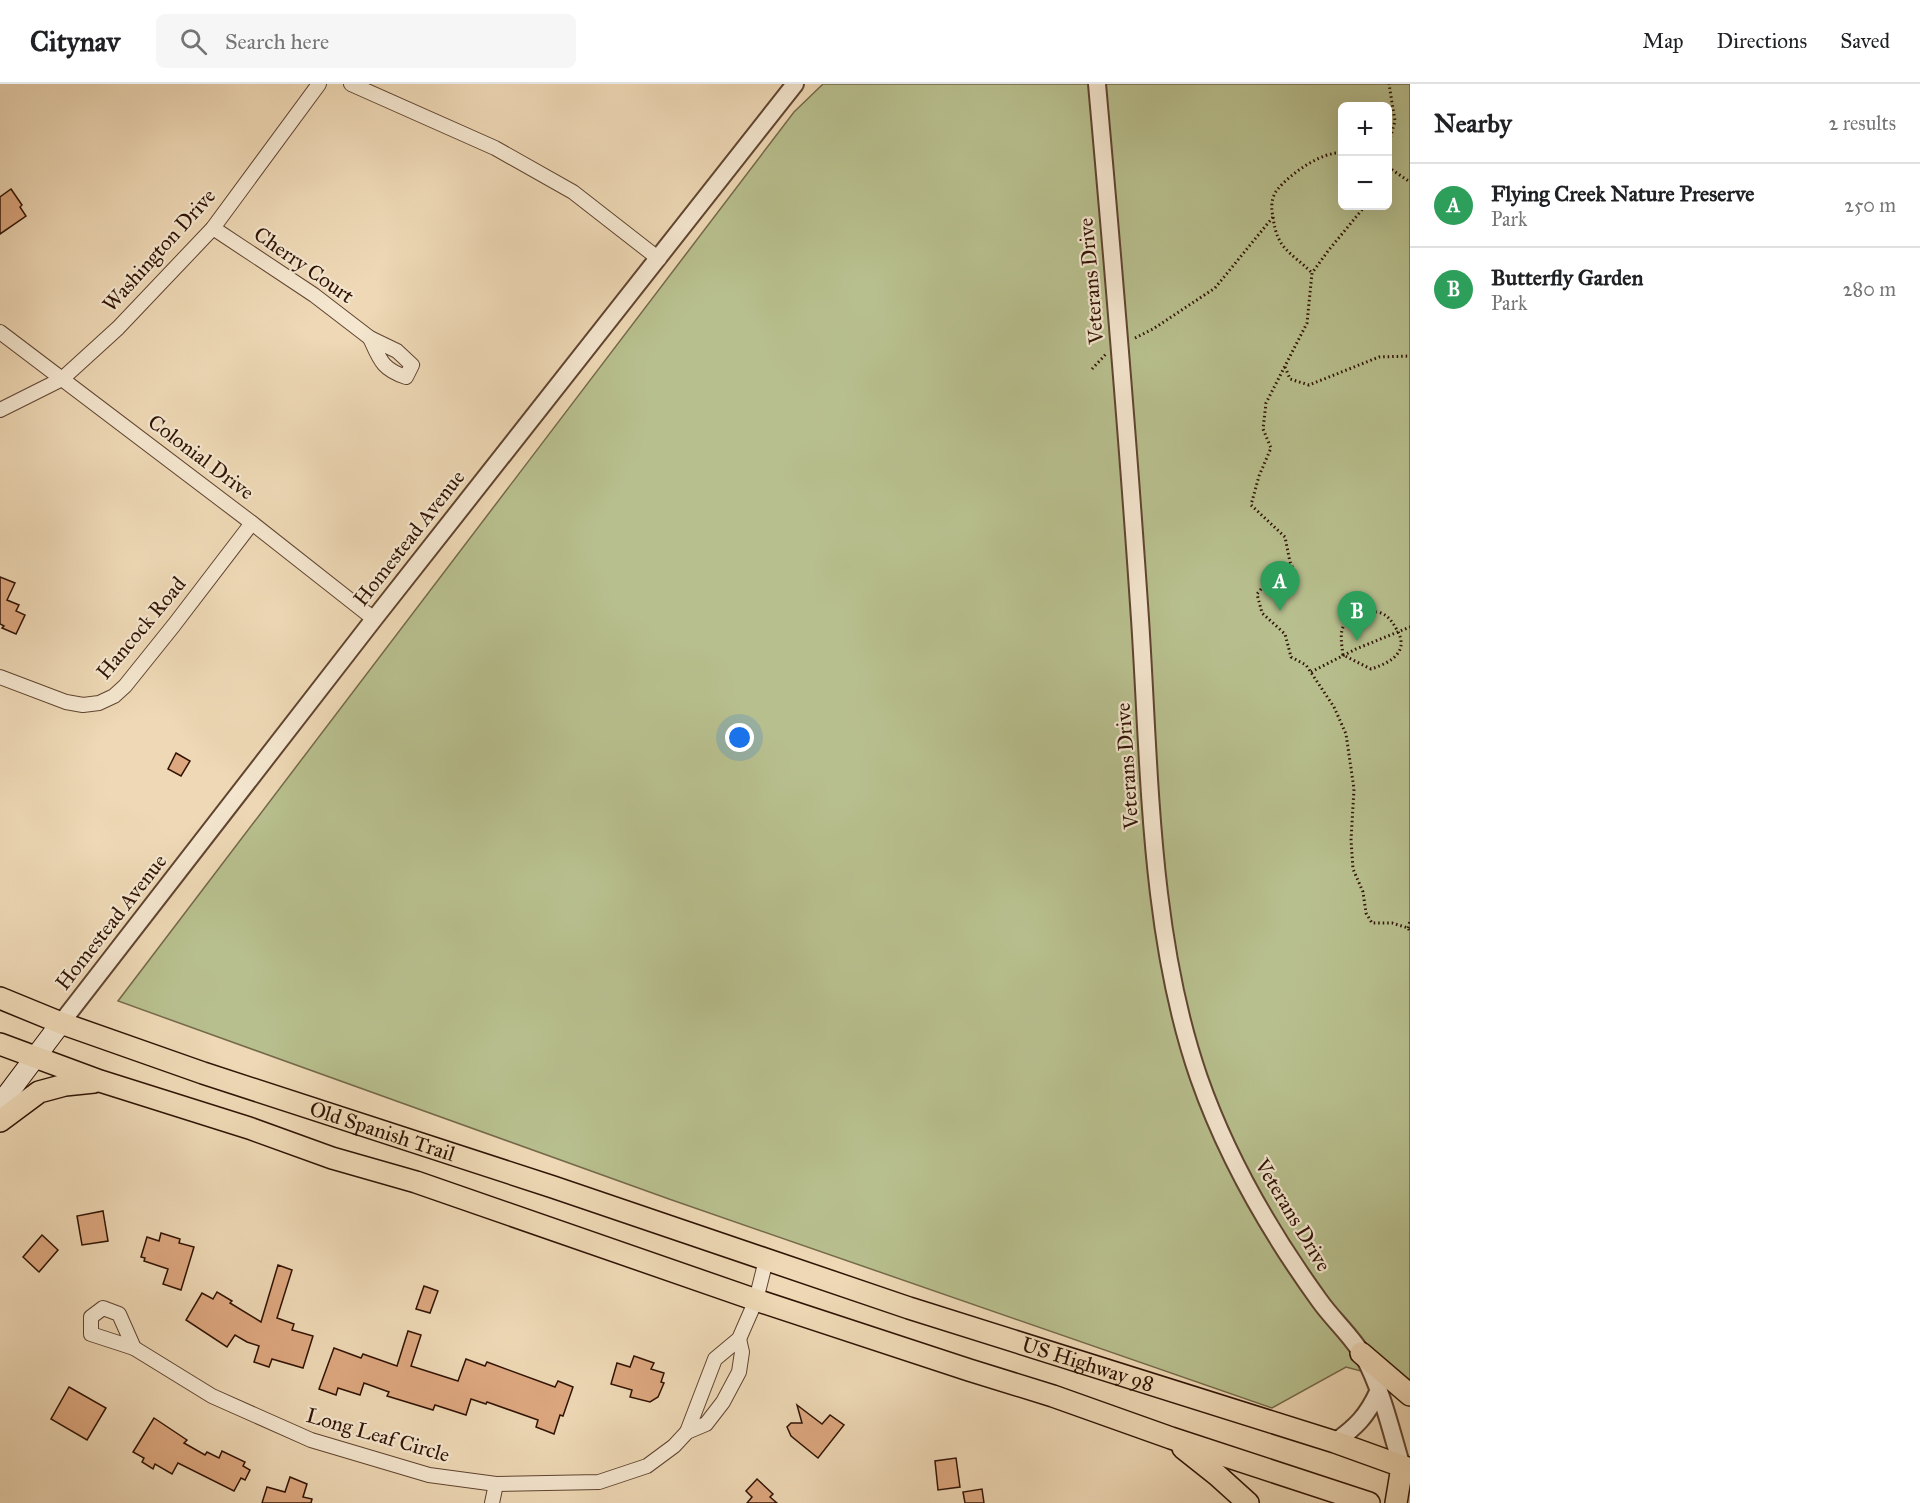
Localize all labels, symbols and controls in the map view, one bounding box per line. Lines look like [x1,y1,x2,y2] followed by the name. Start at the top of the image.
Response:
[156,14,576,68] search box
[30,24,120,59] text: Citynav
[177,25,210,58] icon: search
[225,28,329,55] text: Search here
[1643,28,1684,54] text: Map
[1717,28,1807,54] text: Directions
[1840,28,1890,54] text: Saved
[1338,102,1392,210] map controls
[1338,102,1392,156] button: +
[1434,107,1512,139] text: Nearby
[1828,111,1896,135] text: 2 results
[1338,156,1392,210] button: −
[1491,180,1754,207] text: Flying Creek Nature Preserve
[97,183,221,317] street label: Washington Drive
[1447,193,1460,217] text: A
[1844,193,1896,217] text: 250 m
[1491,207,1527,231] text: Park
[1072,216,1110,346] street label: Veterans Drive
[249,221,360,309] street label: Cherry Court
[1491,264,1643,291] text: Butterfly Garden
[1447,277,1460,301] text: B
[1843,277,1896,301] text: 280 m
[1491,291,1527,315] text: Park
[143,409,259,505] street label: Colonial Drive
[348,465,470,611] street label: Homestead Avenue
[1260,562,1300,611] pin: A
[91,571,192,685] street label: Hancock Road
[1338,592,1376,641] pin: B
[1110,702,1144,831] street label: Veterans Drive
[725,723,754,752] your location
[50,849,172,995] street label: Homestead Avenue
[306,1096,459,1167] street label: Old Spanish Trail
[1249,1153,1337,1276] street label: Veterans Drive
[1018,1331,1157,1397] street label: US Highway 98
[303,1402,453,1468] street label: Long Leaf Circle

